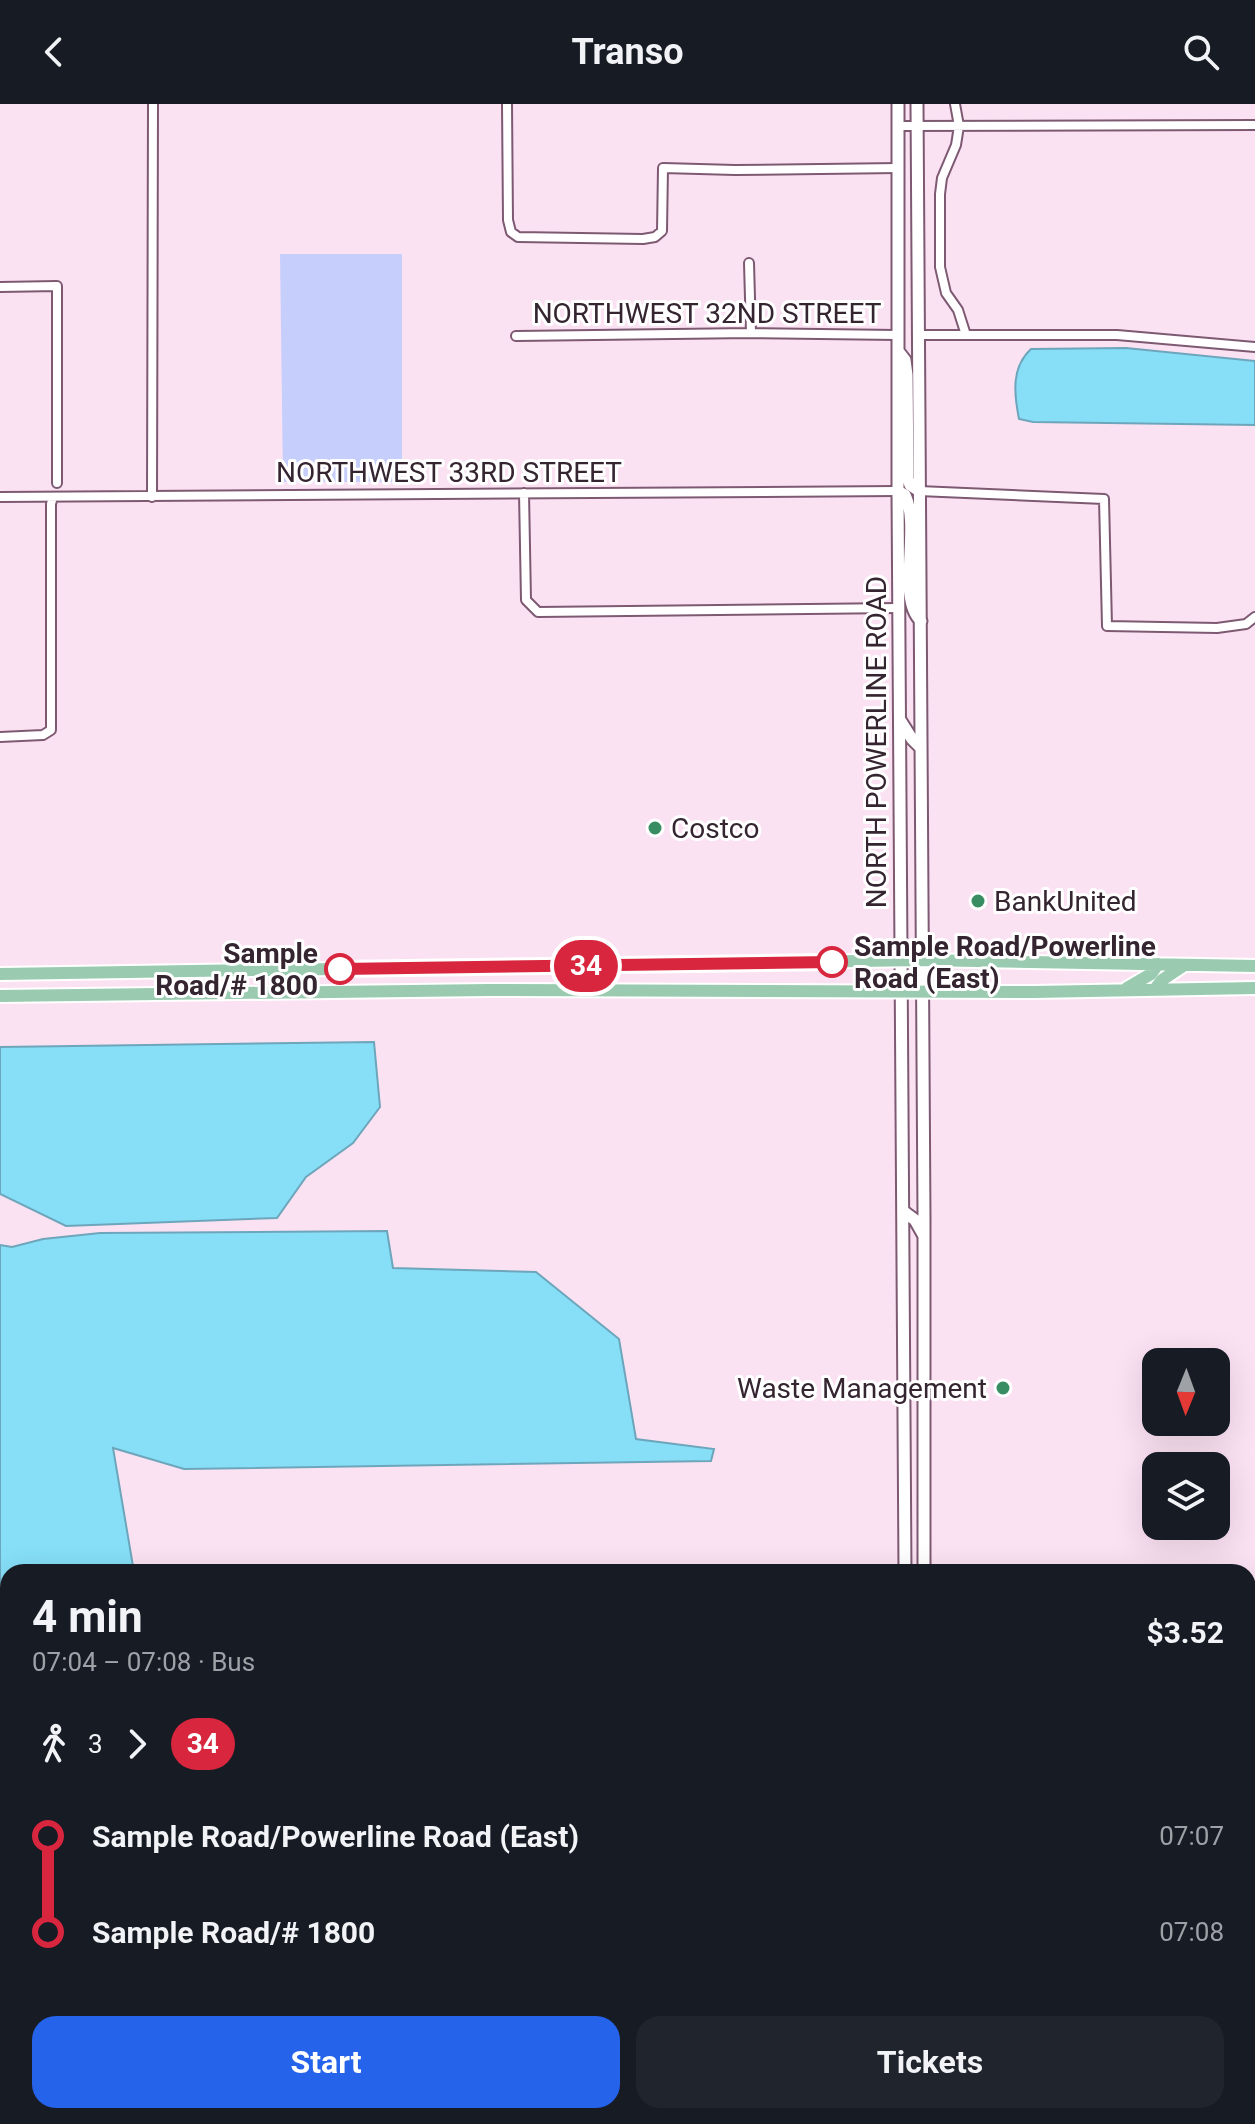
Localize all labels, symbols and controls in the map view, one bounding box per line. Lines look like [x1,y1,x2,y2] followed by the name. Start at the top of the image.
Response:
[32,30,76,74] icon: back
[1179,30,1223,74] icon: search
[572,31,683,73] text: Transo
[533,297,882,330] street label: NORTHWEST 32ND STREET
[276,456,622,489] street label: NORTHWEST 33RD STREET
[860,576,893,908] street label: NORTH POWERLINE ROAD
[671,812,759,845] place label: Costco
[646,819,664,837] marker: Costco
[994,885,1137,918] place label: BankUnited
[969,892,987,910] marker: BankUnited
[854,930,1156,995] place label: Sample Road/Powerline Road (East)
[155,937,318,1002] place label: Sample Road/# 1800
[550,940,622,992] line badge: 34
[817,947,847,977] marker: Sample Road/Powerline Road (East)
[570,949,602,982] text: 34
[325,954,355,984] marker: Sample Road/# 1800
[1142,1348,1230,1436] north arrow
[1142,1348,1230,1540] map controls
[737,1372,987,1405] place label: Waste Management
[994,1379,1012,1397] marker: Waste Management
[1142,1452,1230,1540] button: layers
[32,1591,143,1643] text: 4 min
[1146,1615,1224,1650] text: $3.52
[32,1647,255,1677] text: 07:04 – 07:08 · Bus
[32,1722,76,1766] icon: walk
[115,1722,159,1766] icon: forward
[187,1727,219,1760] text: 34
[88,1729,103,1759] text: 3
[92,1819,579,1854] text: Sample Road/Powerline Road (East)
[1159,1821,1224,1851] text: 07:07
[92,1915,375,1950] text: Sample Road/# 1800
[1159,1917,1224,1947] text: 07:08
[32,2016,620,2108] button: Start
[636,2016,1224,2108] button: Tickets

